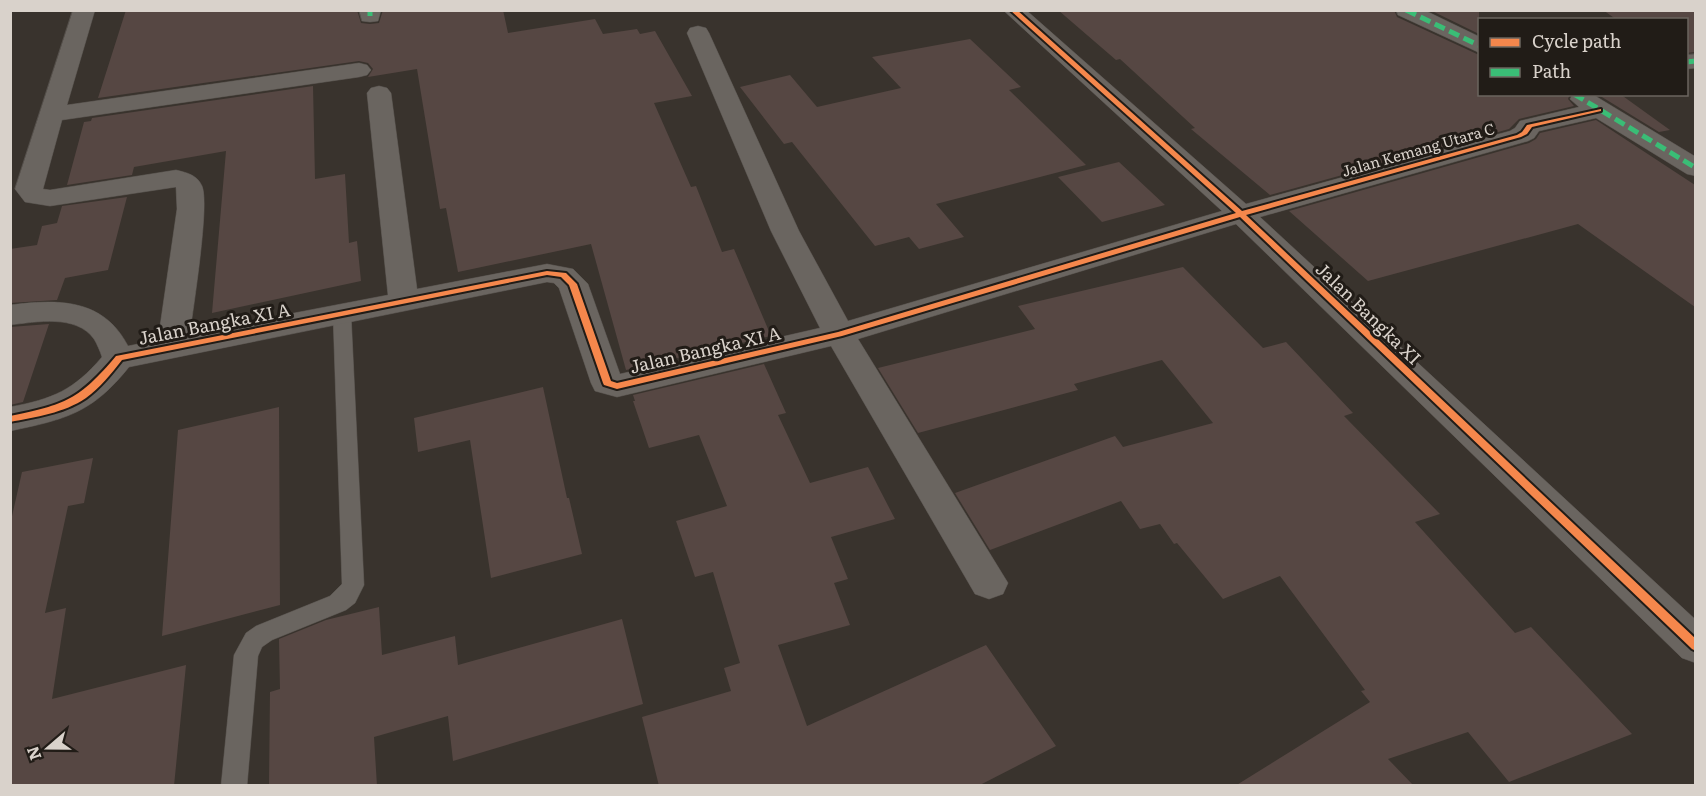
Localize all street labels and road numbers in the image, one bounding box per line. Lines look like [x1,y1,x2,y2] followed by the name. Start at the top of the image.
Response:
[1339,116,1497,182] street label: Jalan Kemang Utara C
[1310,255,1428,371] street label: Jalan Bangka XI
[136,295,292,351] street label: Jalan Bangka XI A
[627,318,783,380] street label: Jalan Bangka XI A

